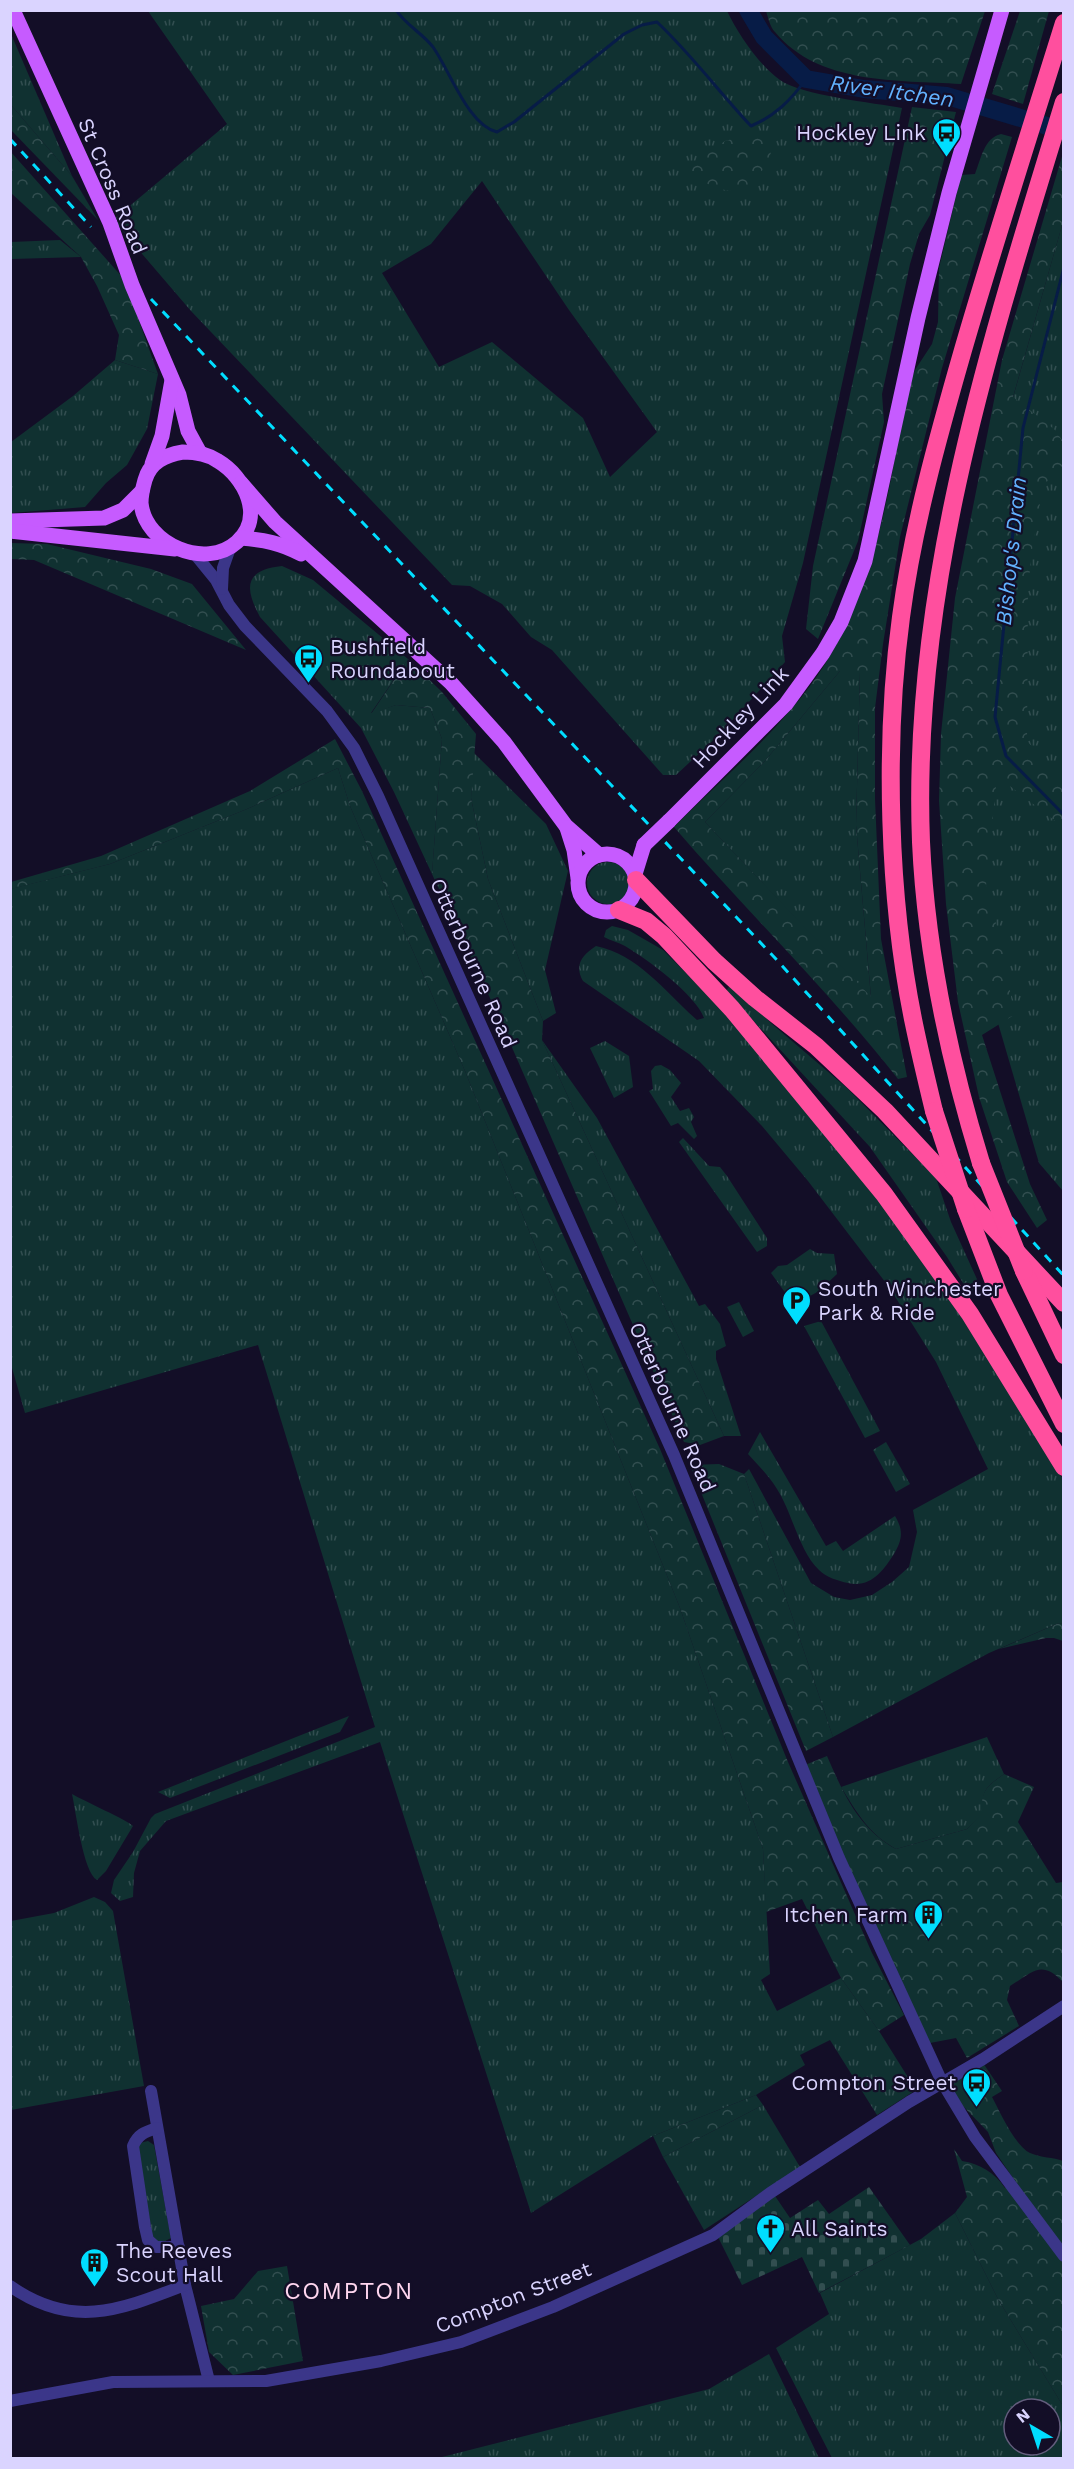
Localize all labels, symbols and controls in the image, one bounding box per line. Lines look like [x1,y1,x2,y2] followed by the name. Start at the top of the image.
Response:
[828,70,956,112] water label: River Itchen
[73,114,153,258] street label: St Cross Road
[931,116,963,158] bus stop icon: Hockley Link
[796,120,926,145] place label: Hockley Link
[991,476,1031,626] water label: Bishop's Drain
[330,634,455,683] place label: Bushfield Roundabout
[293,642,325,684] bus stop icon: Bushfield Roundabout
[687,661,794,773] street label: Hockley Link
[425,874,523,1052] street label: Otterbourne Road
[818,1276,1002,1325] place label: South Winchester Park & Ride
[781,1284,813,1326] parking icon: South Winchester Park & Ride
[624,1318,722,1496] street label: Otterbourne Road
[913,1898,945,1940] building icon: Itchen Farm
[784,1902,908,1927] place label: Itchen Farm
[961,2066,993,2108] bus stop icon: Compton Street
[791,2070,956,2095] place label: Compton Street
[754,2212,786,2254] church icon: All Saints
[791,2216,888,2241] place label: All Saints
[116,2238,232,2287] place label: The Reeves Scout Hall
[79,2246,111,2288] building icon: The Reeves Scout Hall
[432,2256,595,2338] street label: Compton Street
[284,2277,414,2305] district label: COMPTON
[1002,2397,1062,2457] north arrow
[1012,2405,1033,2427] text: N

